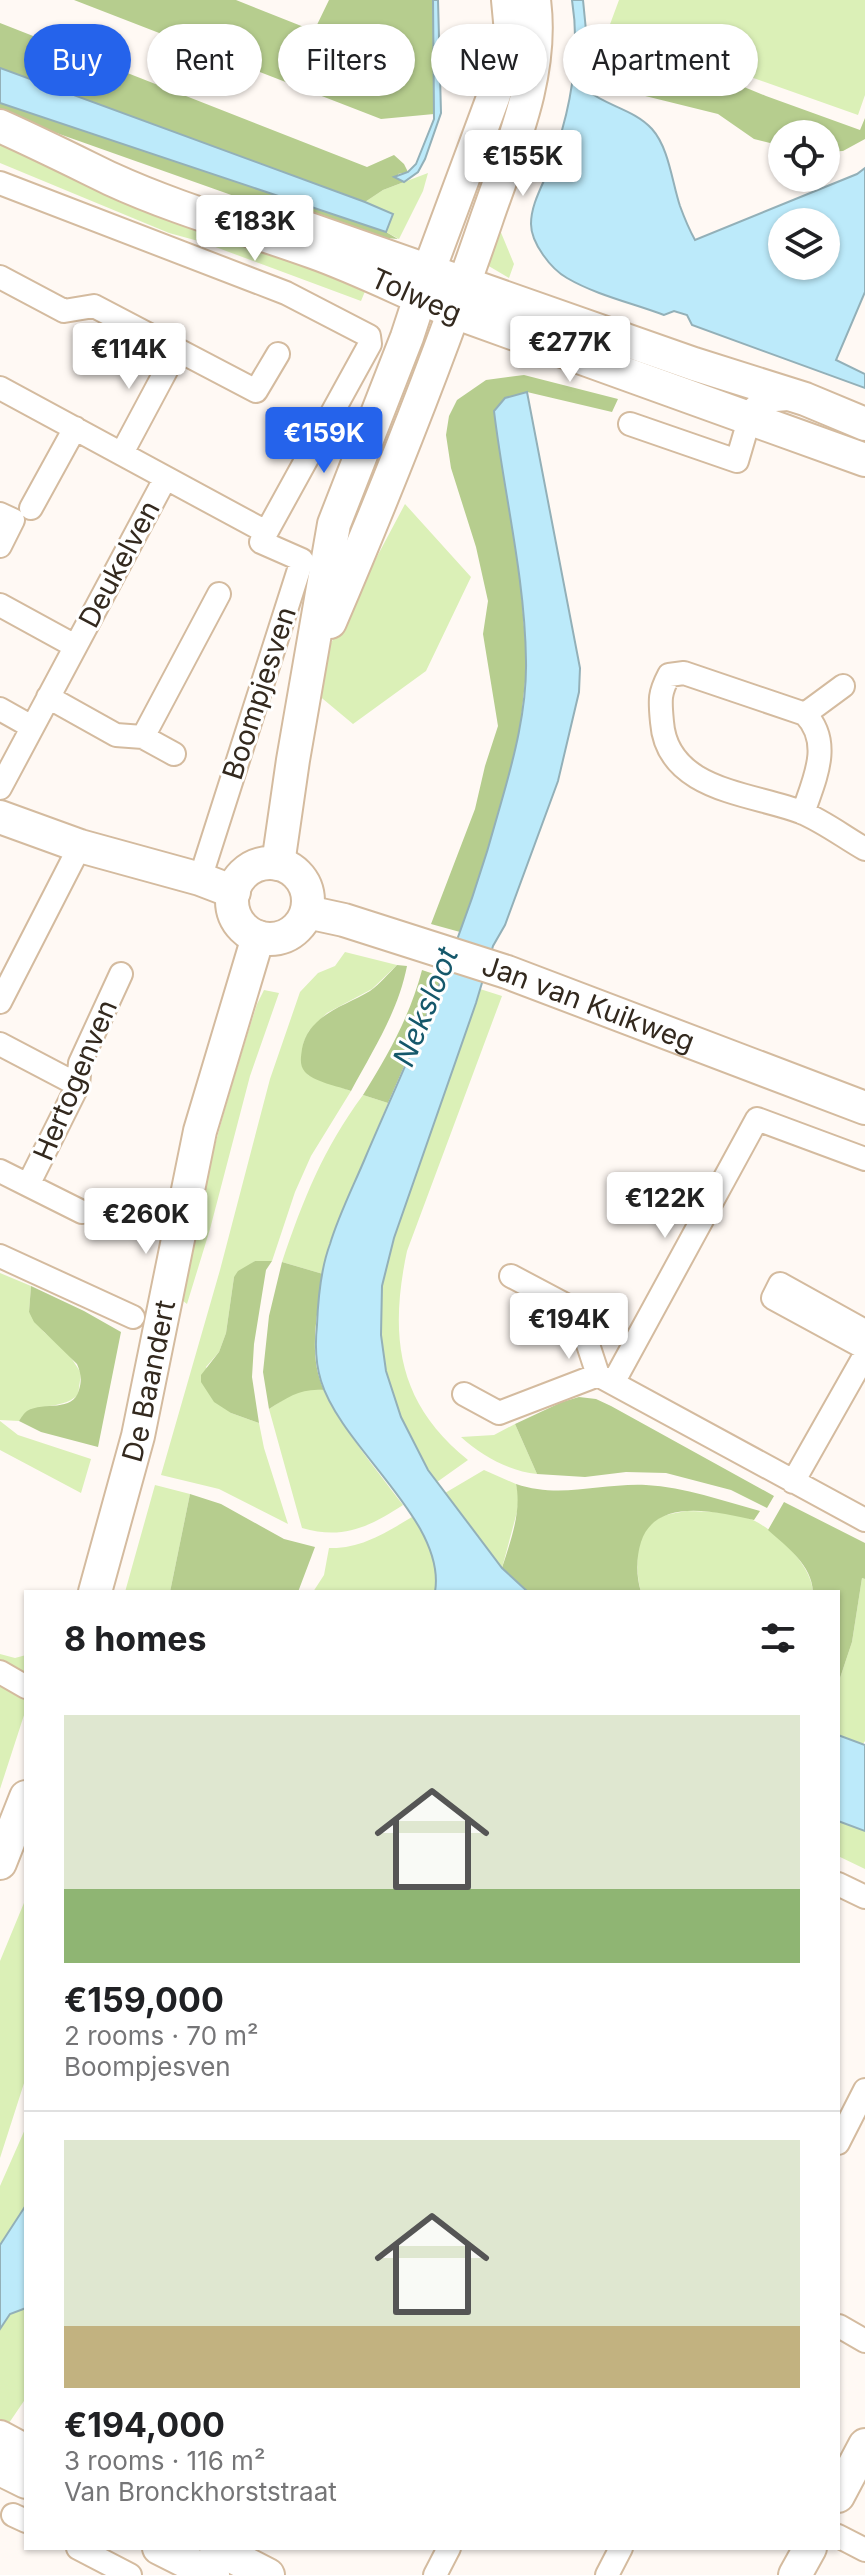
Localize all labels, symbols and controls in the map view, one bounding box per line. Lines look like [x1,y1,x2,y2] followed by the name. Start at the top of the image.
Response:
[24,24,131,96] chip: Buy
[147,24,262,96] chip: Rent
[278,24,415,96] chip: Filters
[431,24,547,96] chip: New
[563,24,758,96] chip: Apartment
[768,120,840,280] map controls
[768,120,840,192] button: locate
[467,130,579,198] pin: €155K
[483,140,563,171] text: €155K
[199,195,311,263] pin: €183K
[214,205,296,236] text: €183K
[768,208,840,280] button: layers
[366,261,466,330] street label: Tolweg
[514,316,626,384] pin: €277K
[73,323,185,391] pin: €114K
[528,326,612,357] text: €277K
[91,333,167,364] text: €114K
[268,407,380,475] pin: €159K
[283,417,365,448] text: €159K
[71,495,167,633] street label: Deukelven
[215,602,303,784] street label: Boompjesven
[385,941,466,1071] water label: Neksloot
[478,948,699,1059] street label: Jan van Kuikweg
[26,994,124,1166] street label: Hertogenven
[609,1172,721,1240] pin: €122K
[625,1182,705,1213] text: €122K
[90,1188,202,1256] pin: €260K
[102,1198,190,1229] text: €260K
[513,1293,625,1361] pin: €194K
[115,1297,182,1466] street label: De Baandert
[528,1303,610,1334] text: €194K
[756,1616,800,1660] icon: filters
[64,1618,207,1659] text: 8 homes
[360,1767,504,1911] icon: home
[64,1979,224,2020] text: €159,000
[64,2020,259,2051] text: 2 rooms · 70 m²
[64,2051,231,2082] text: Boompjesven
[360,2192,504,2336] icon: home
[64,2404,225,2445] text: €194,000
[64,2445,265,2476] text: 3 rooms · 116 m²
[64,2476,337,2507] text: Van Bronckhorststraat

